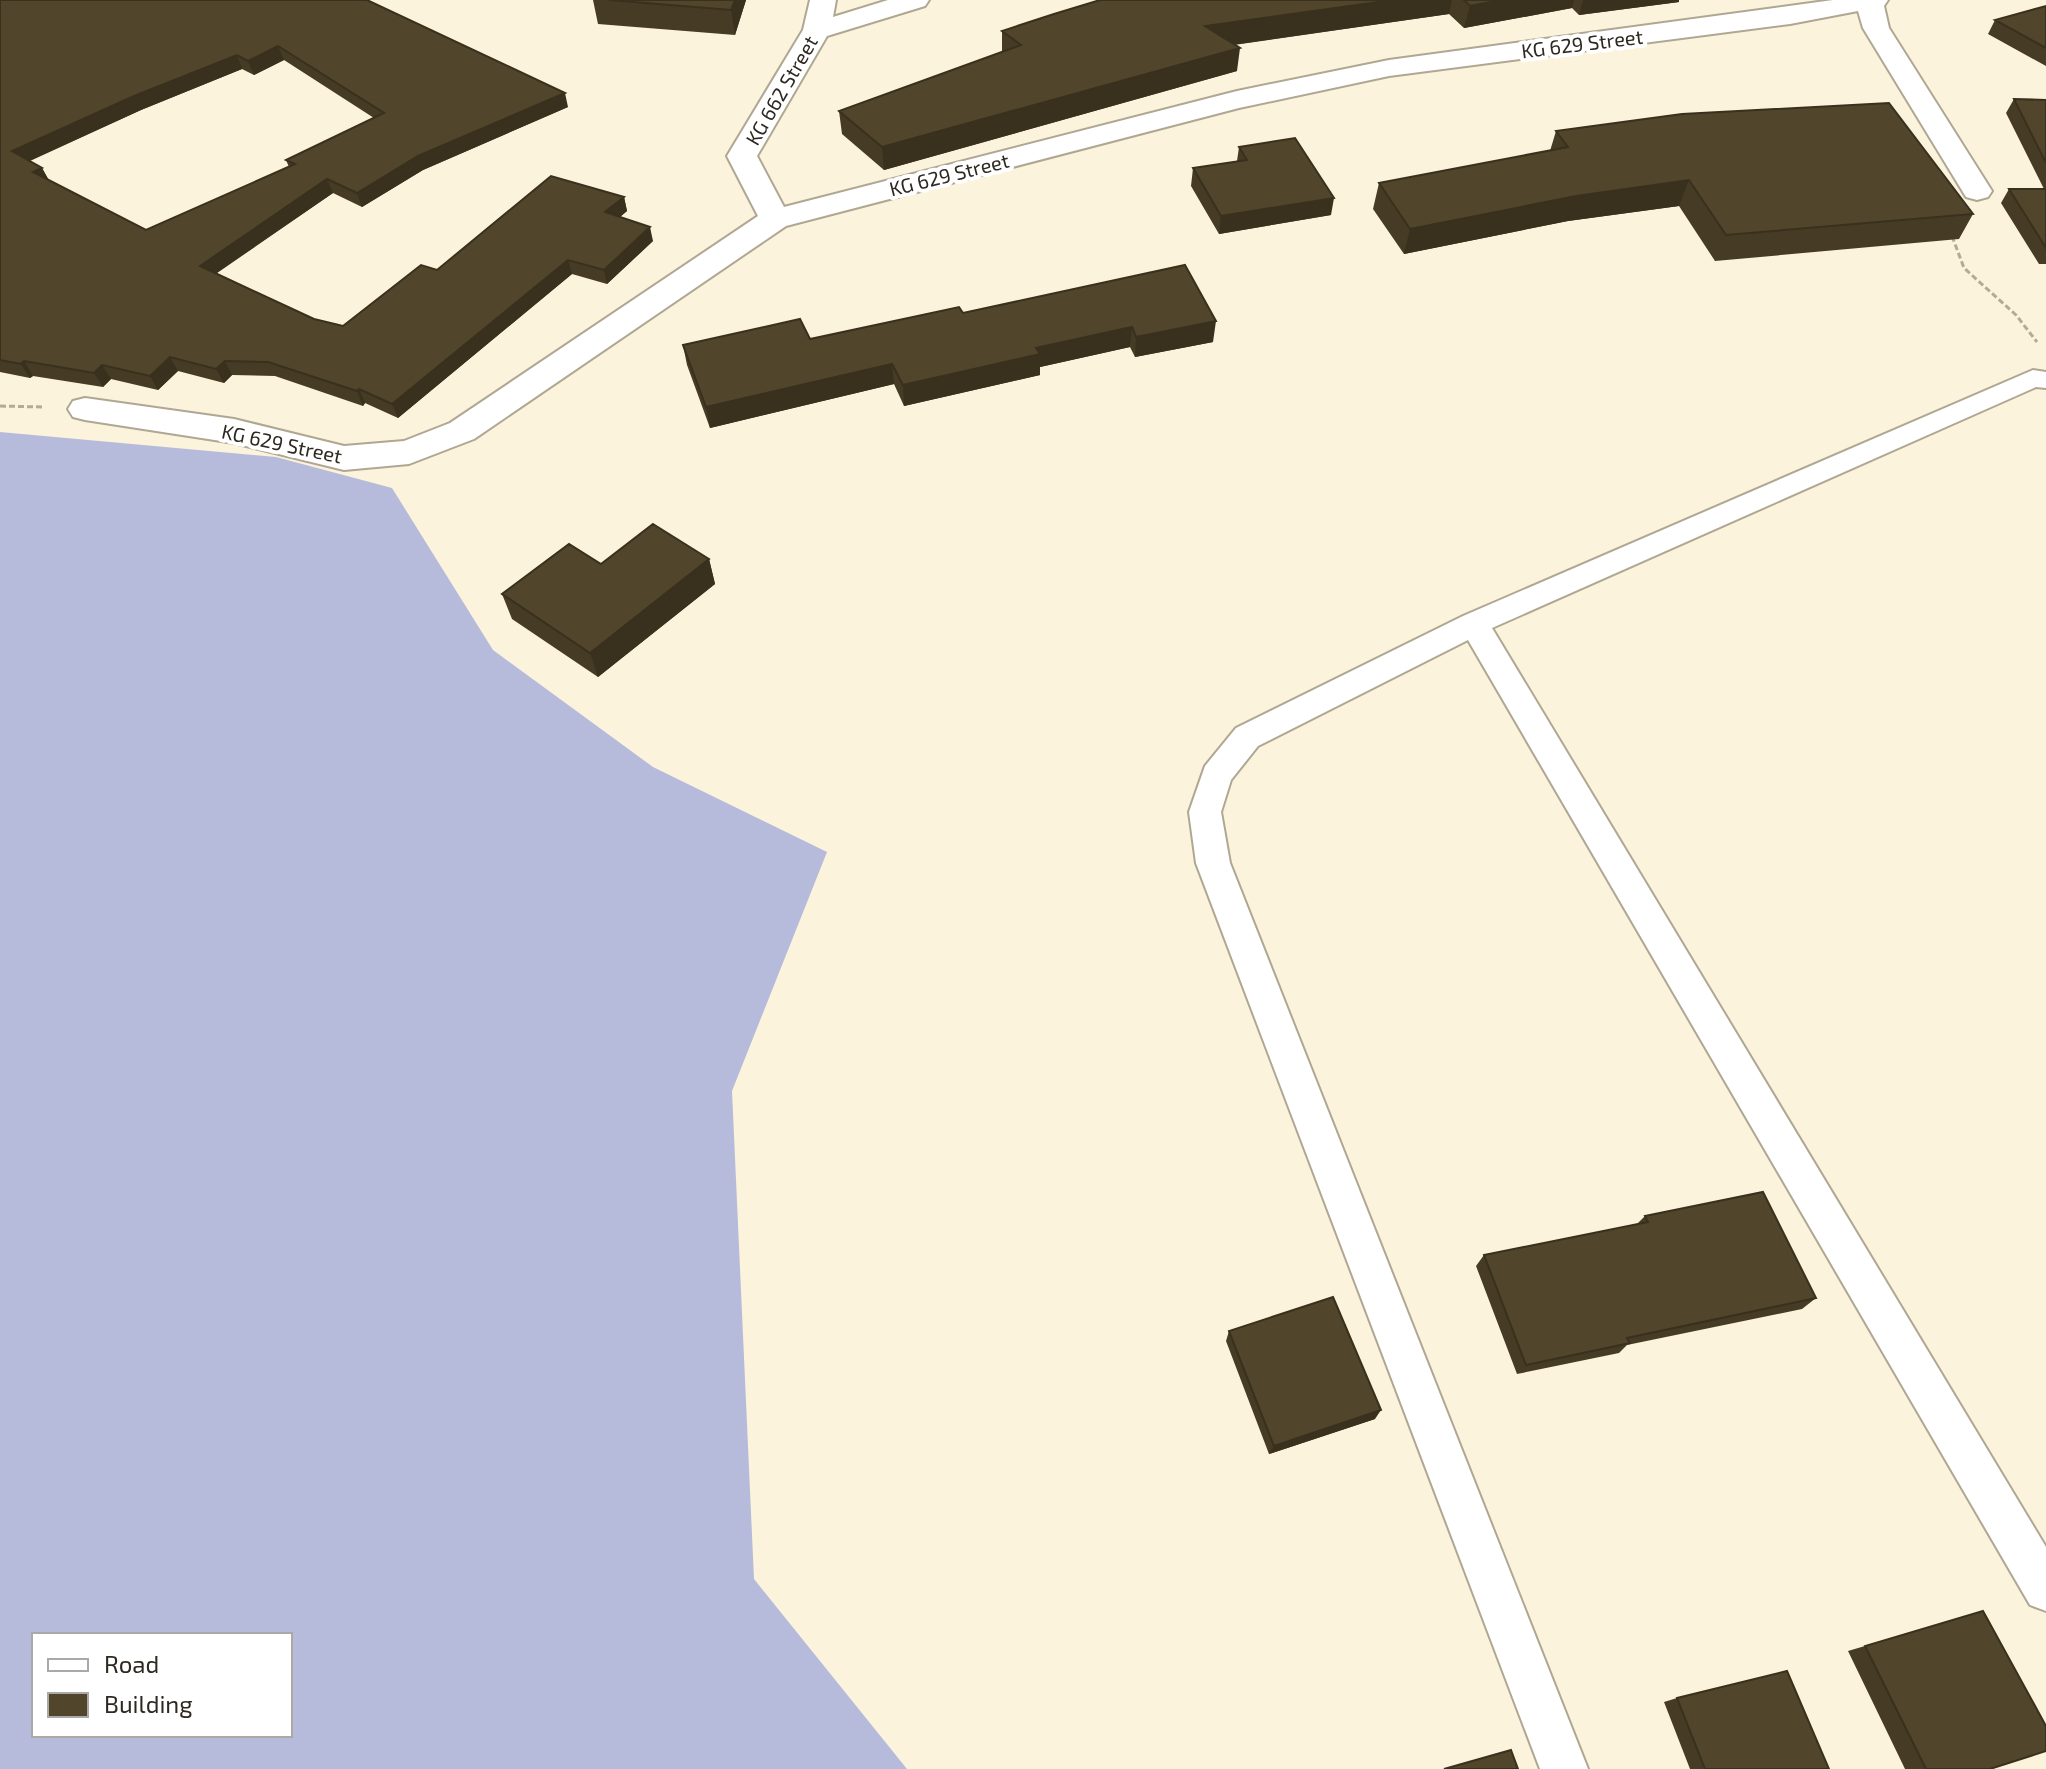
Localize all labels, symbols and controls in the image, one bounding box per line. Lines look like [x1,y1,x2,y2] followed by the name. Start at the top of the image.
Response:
[1520,24,1645,62] street label: KG 629 Street
[740,31,822,149] street label: KG 662 Street
[887,147,1012,200] street label: KG 629 Street
[220,419,345,468] street label: KG 629 Street
[32,1633,292,1737] legend
[104,1649,159,1678] text: Road
[104,1689,193,1718] text: Building

